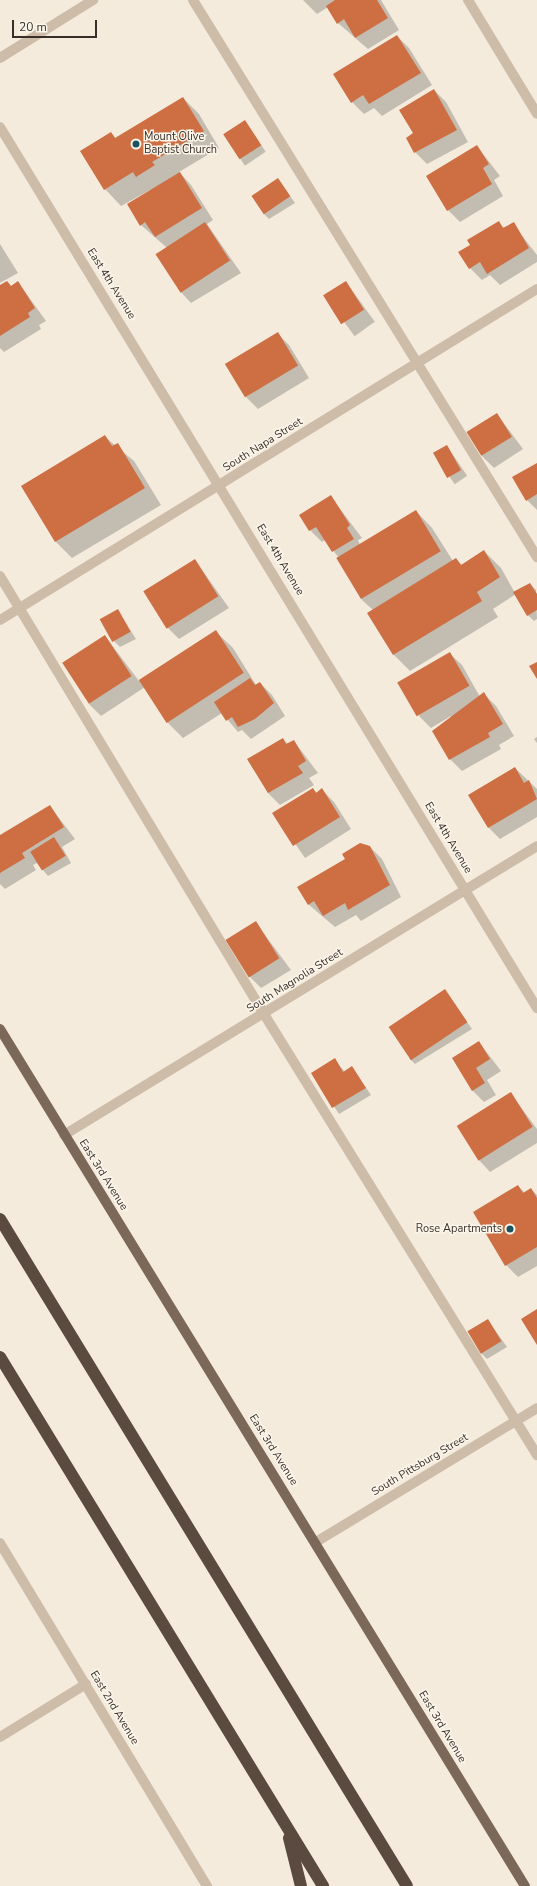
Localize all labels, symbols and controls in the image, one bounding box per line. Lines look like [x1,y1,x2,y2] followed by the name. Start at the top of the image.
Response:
[14,12,99,38] scale bar
[19,19,47,35] text: 20 m
[144,131,217,157] place label: Mount Olive Baptist Church
[131,139,141,149] marker: Mount Olive Baptist Church
[84,246,138,322] street label: East 4th Avenue
[221,415,305,475] street label: South Napa Street
[253,522,307,598] street label: East 4th Avenue
[421,800,475,876] street label: East 4th Avenue
[245,946,345,1016] street label: South Magnolia Street
[76,1137,130,1213] street label: East 3rd Avenue
[416,1222,502,1236] place label: Rose Apartments
[505,1224,515,1234] marker: Rose Apartments
[246,1412,300,1488] street label: East 3rd Avenue
[369,1431,471,1499] street label: South Pittsburg Street
[87,1669,141,1747] street label: East 2nd Avenue
[415,1689,469,1765] street label: East 3rd Avenue

